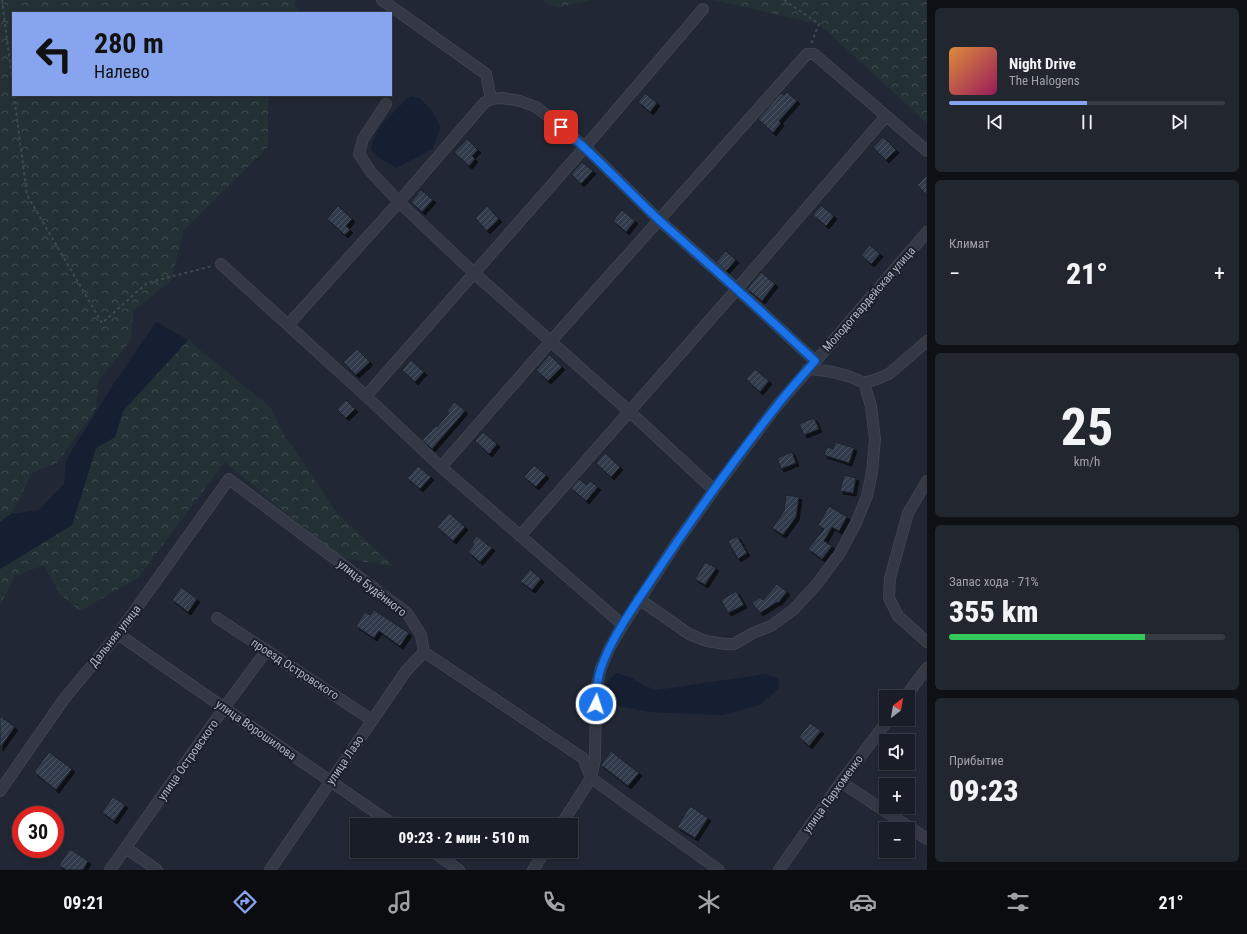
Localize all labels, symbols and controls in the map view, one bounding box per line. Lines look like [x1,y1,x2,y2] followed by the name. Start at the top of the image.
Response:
[94,27,164,60] text: 280 m
[28,28,80,80] icon: left
[1009,55,1076,73] text: Night Drive
[94,61,150,82] text: Налево
[1009,73,1080,88] text: The Halogens
[544,110,578,144] pin
[984,111,1006,133] icon: previous
[1076,111,1098,133] icon: pause
[1168,111,1190,133] icon: next
[550,116,572,138] icon: arrive
[949,236,990,251] text: Климат
[820,244,918,354] street label: Молодогвардейская улица
[1066,256,1108,291] text: 21°
[949,261,960,286] text: −
[1214,261,1225,286] text: +
[1061,397,1113,458] text: 25
[1074,454,1100,469] text: km/h
[335,557,409,619] street label: улица Будённого
[949,574,1039,589] text: Запас хода · 71%
[949,594,1038,629] text: 355 km
[86,602,144,670] street label: Дальняя улица
[249,635,341,703] street label: проезд Островского
[575,683,617,725] position arrow
[879,690,915,726] north arrow
[879,690,915,858] map controls
[213,697,299,763] street label: улица Ворошилова
[155,717,221,803] street label: улица Островского
[323,733,367,787] street label: улица Лазо
[879,734,915,770] button: sound
[800,752,866,836] street label: улица Пархоменко
[949,753,1004,768] text: Прибытие
[949,773,1018,808] text: 09:23
[879,778,915,814] button: +
[12,806,64,858] speed limit sign: 30
[879,822,915,858] button: −
[399,829,529,847] text: 09:23 · 2 мин · 510 m
[231,888,259,916] icon: directions
[386,888,414,916] icon: music
[540,888,568,916] icon: phone
[695,888,723,916] icon: climate
[849,888,877,916] icon: car
[1004,888,1032,916] icon: filters
[63,892,105,913] text: 09:21
[1158,892,1184,913] text: 21°

